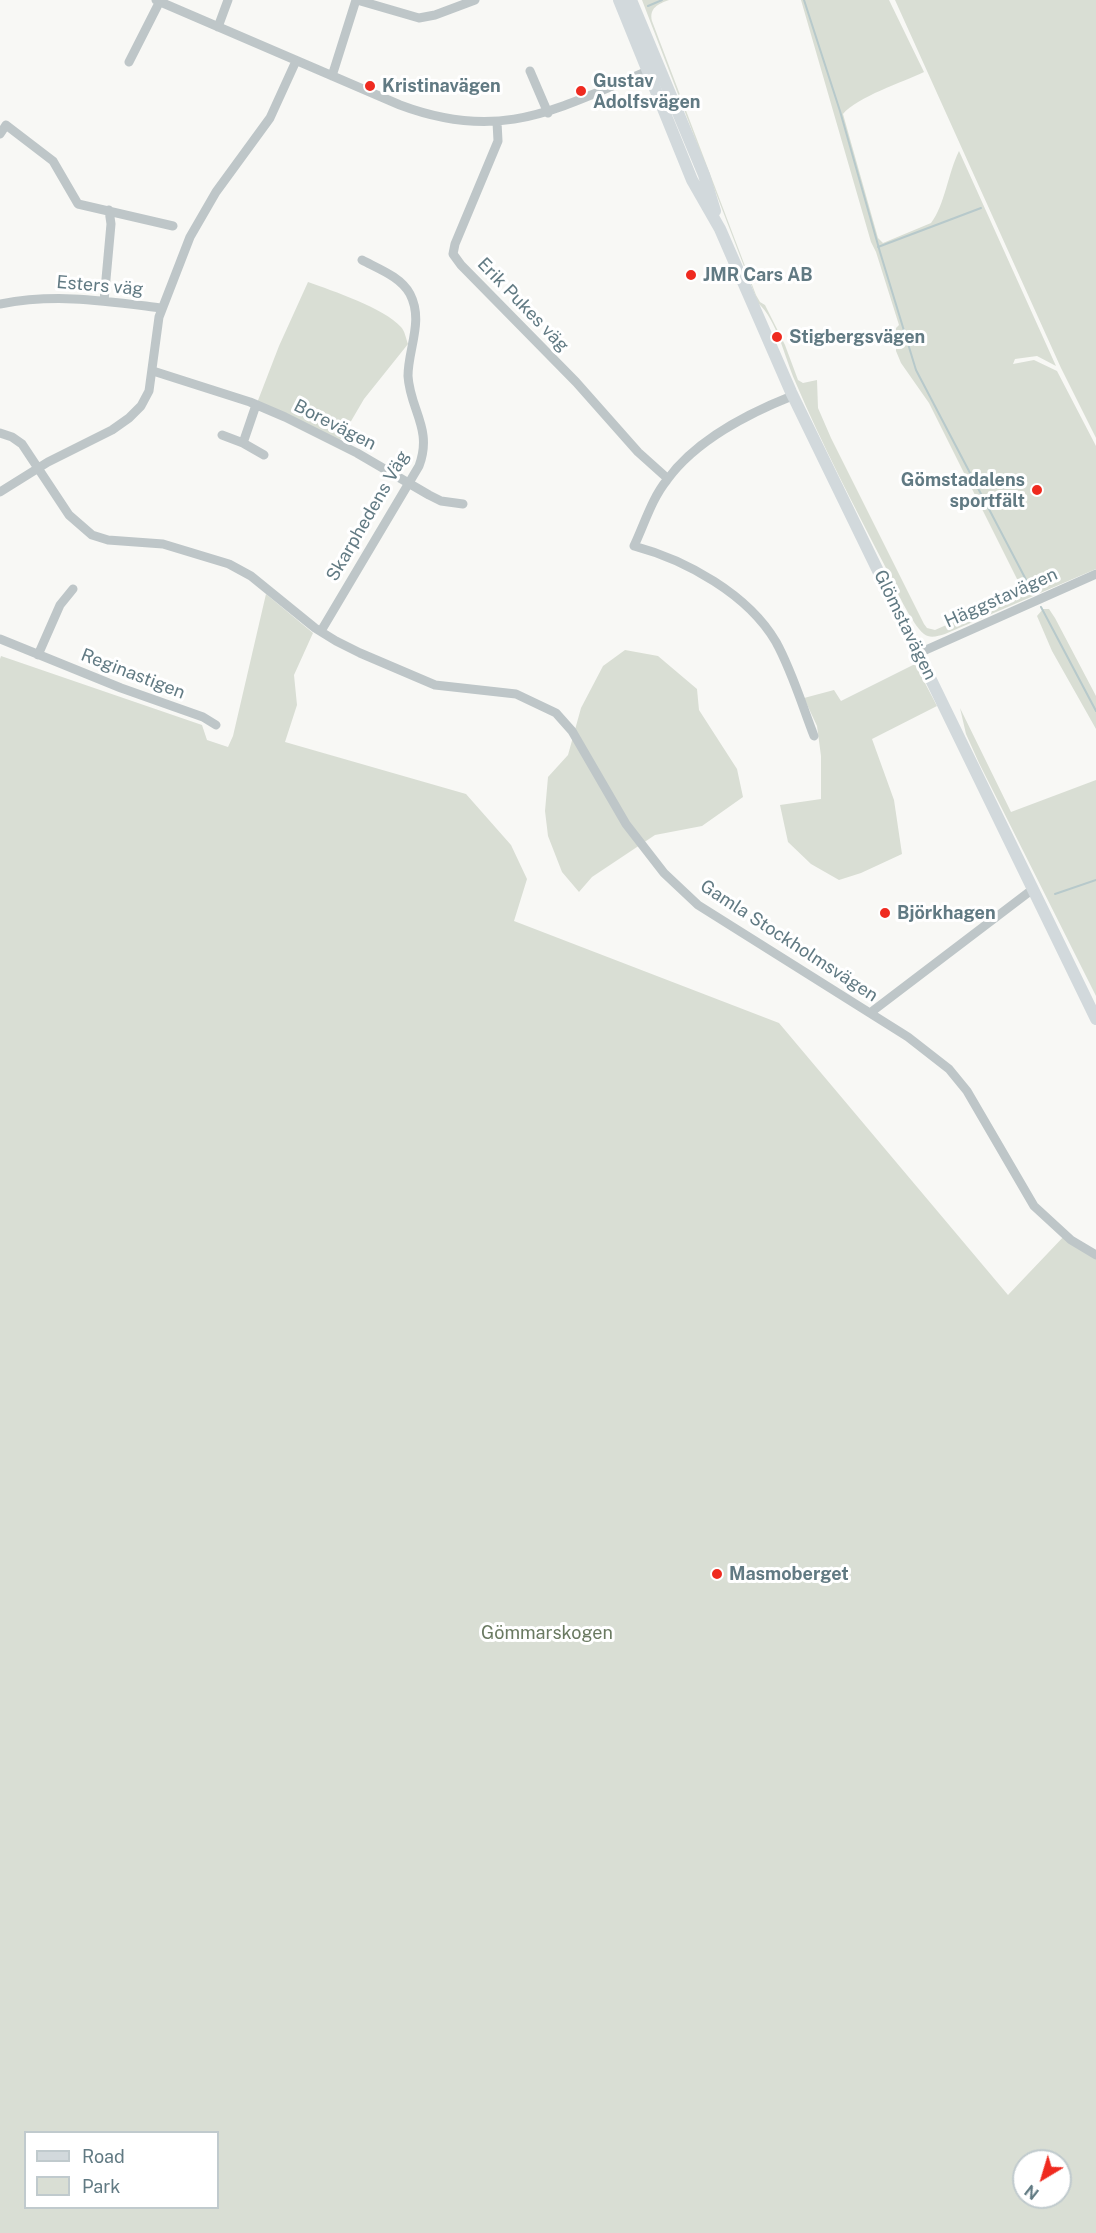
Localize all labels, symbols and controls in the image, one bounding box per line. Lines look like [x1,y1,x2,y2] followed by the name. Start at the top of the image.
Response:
[593,70,700,112] place label: Gustav Adolfsvägen
[382,75,501,97] place label: Kristinavägen
[363,79,377,93] marker: Kristinavägen
[574,84,588,98] marker: Gustav Adolfsvägen
[473,254,573,356] street label: Erik Pukes väg
[703,264,813,286] place label: JMR Cars AB
[684,268,698,282] marker: JMR Cars AB
[56,271,144,301] street label: Esters väg
[789,326,925,348] place label: Stigbergsvägen
[770,330,784,344] marker: Stigbergsvägen
[290,395,380,455] street label: Borevägen
[322,447,414,585] street label: Skarphedens Väg
[901,469,1025,512] place label: Gömstadalens sportfält
[1030,483,1044,497] marker: Gömstadalens sportfält
[941,563,1061,633] street label: Häggstavägen
[869,566,941,684] street label: Glömstavägen
[78,644,188,704] street label: Reginastigen
[696,875,882,1007] street label: Gamla Stockholmsvägen
[897,902,996,924] place label: Björkhagen
[878,906,892,920] marker: Björkhagen
[729,1563,849,1585] place label: Masmoberget
[710,1567,724,1581] marker: Masmoberget
[481,1622,613,1644] park label: Gömmarskogen
[24,2131,219,2209] legend
[82,2146,125,2167] text: Road
[1012,2149,1072,2209] north arrow
[82,2176,120,2197] text: Park
[1021,2181,1043,2203] text: N

